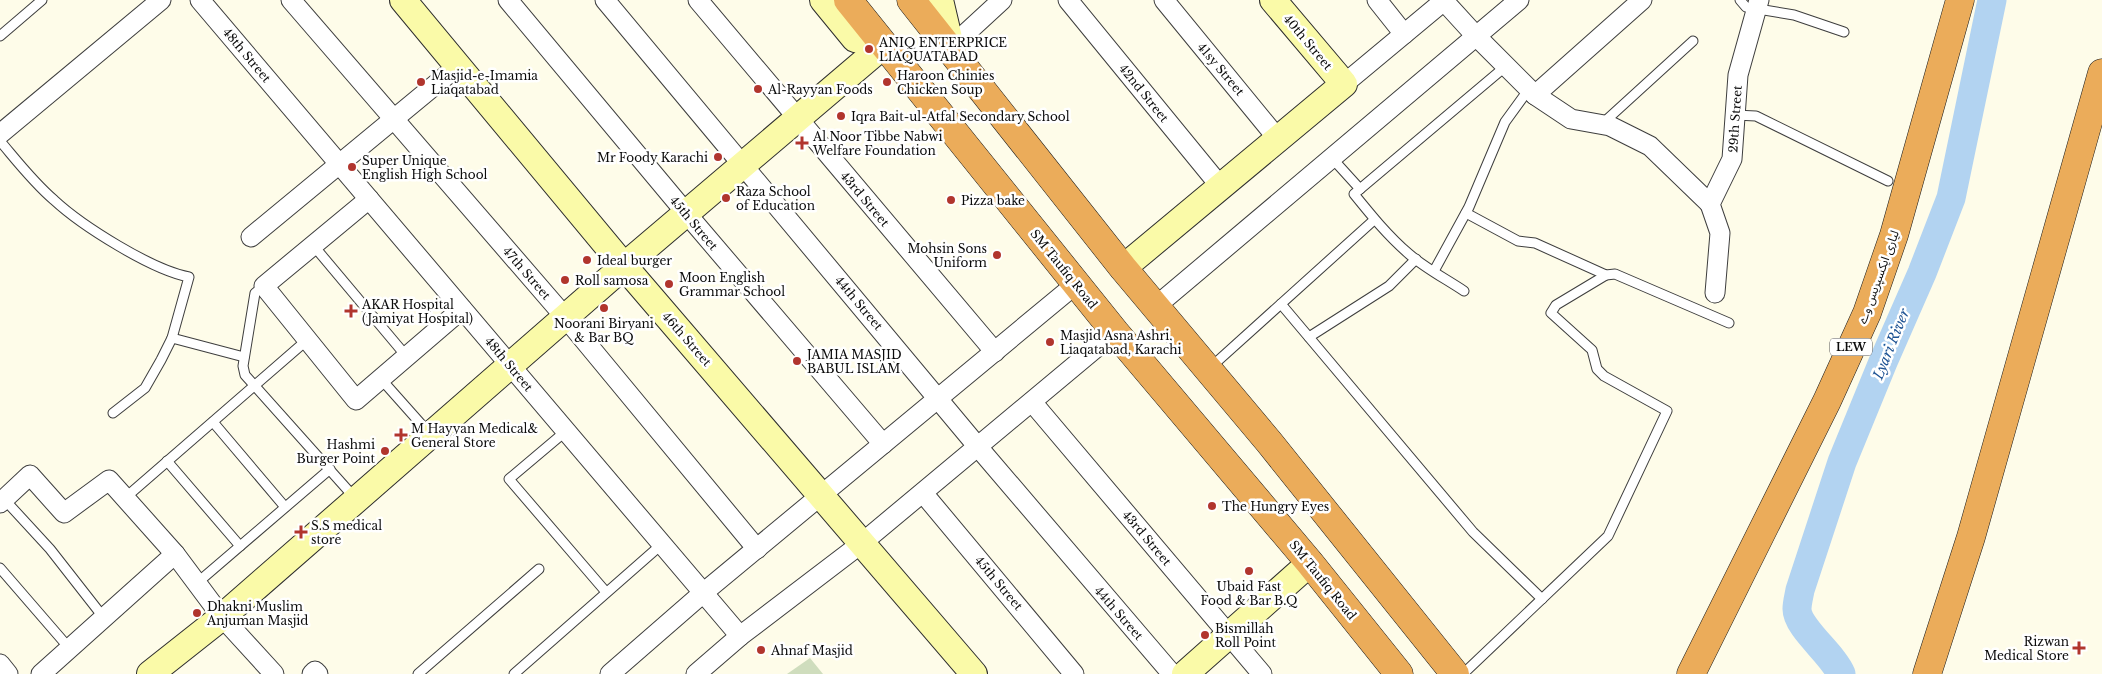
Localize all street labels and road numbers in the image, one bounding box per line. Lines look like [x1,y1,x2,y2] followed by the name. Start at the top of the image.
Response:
[1280,11,1336,73] street label: 40th Street
[220,25,274,86] street label: 48th Street
[1195,39,1248,99] street label: 41sy Street
[1116,61,1172,125] street label: 42nd Street
[1725,84,1745,153] street label: 29th Street
[838,168,893,230] street label: 43rd Street
[667,193,721,254] street label: 45th Street
[1027,226,1101,312] street label: SM Taufiq Road
[1854,228,1903,326] street label: لیاری ایکسپریس وے
[500,243,554,303] street label: 47th Street
[832,273,886,334] street label: 44th Street
[659,309,715,370] street label: 46th Street
[482,334,536,395] street label: 48th Street
[1830,338,1872,356] road number: LEW
[1120,507,1175,569] street label: 43rd Street
[1286,537,1360,623] street label: SM Taufiq Road
[972,553,1026,614] street label: 45th Street
[1092,583,1147,643] street label: 44th Street

